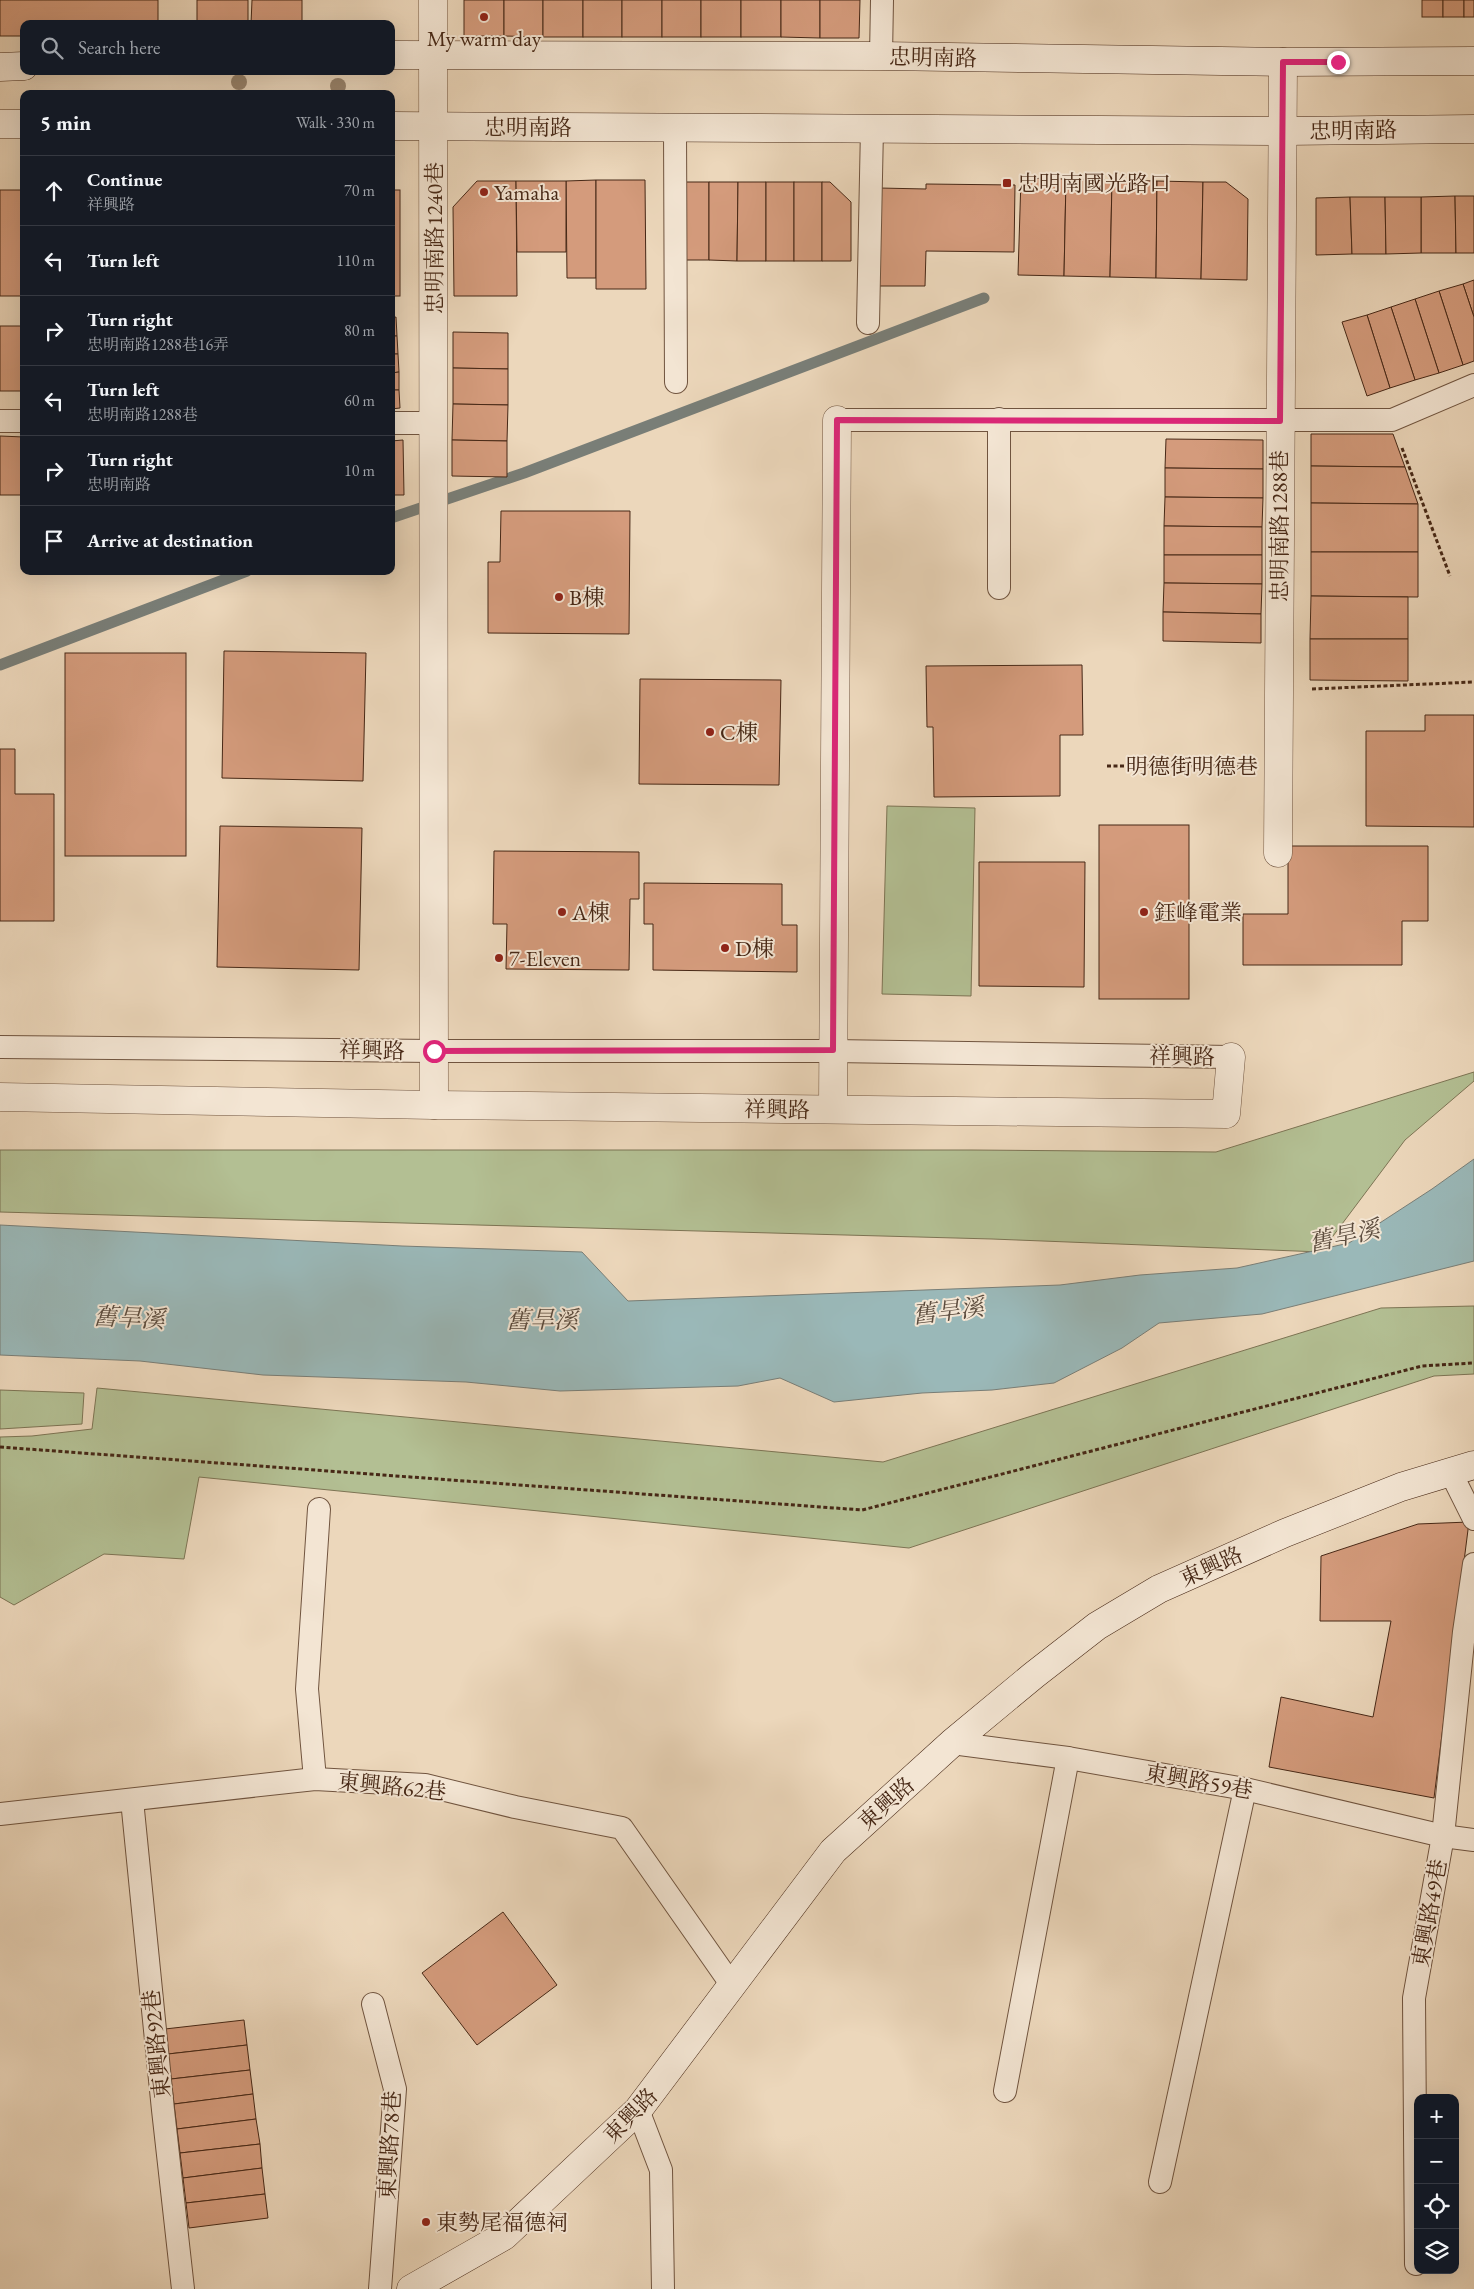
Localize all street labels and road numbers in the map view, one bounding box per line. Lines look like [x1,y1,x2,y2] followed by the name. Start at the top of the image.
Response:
[889,42,977,73] street label: 忠明南路
[484,113,572,142] street label: 忠明南路
[1309,115,1397,146] street label: 忠明南路
[420,162,449,314] street label: 忠明南路1240巷
[1265,450,1294,602] street label: 忠明南路1288巷
[1126,752,1258,781] street label: 明德街明德巷
[339,1035,405,1066] street label: 祥興路
[1149,1041,1215,1072] street label: 祥興路
[744,1094,810,1125] street label: 祥興路
[1175,1540,1247,1593] street label: 東興路
[1143,1758,1255,1805] street label: 東興路59巷
[336,1766,448,1807] street label: 東興路62巷
[852,1771,921,1836] street label: 東興路
[1406,1857,1453,1969] street label: 東興路49巷
[136,1988,177,2100] street label: 東興路92巷
[597,2082,664,2149] street label: 東興路
[372,2090,407,2200] street label: 東興路78巷

